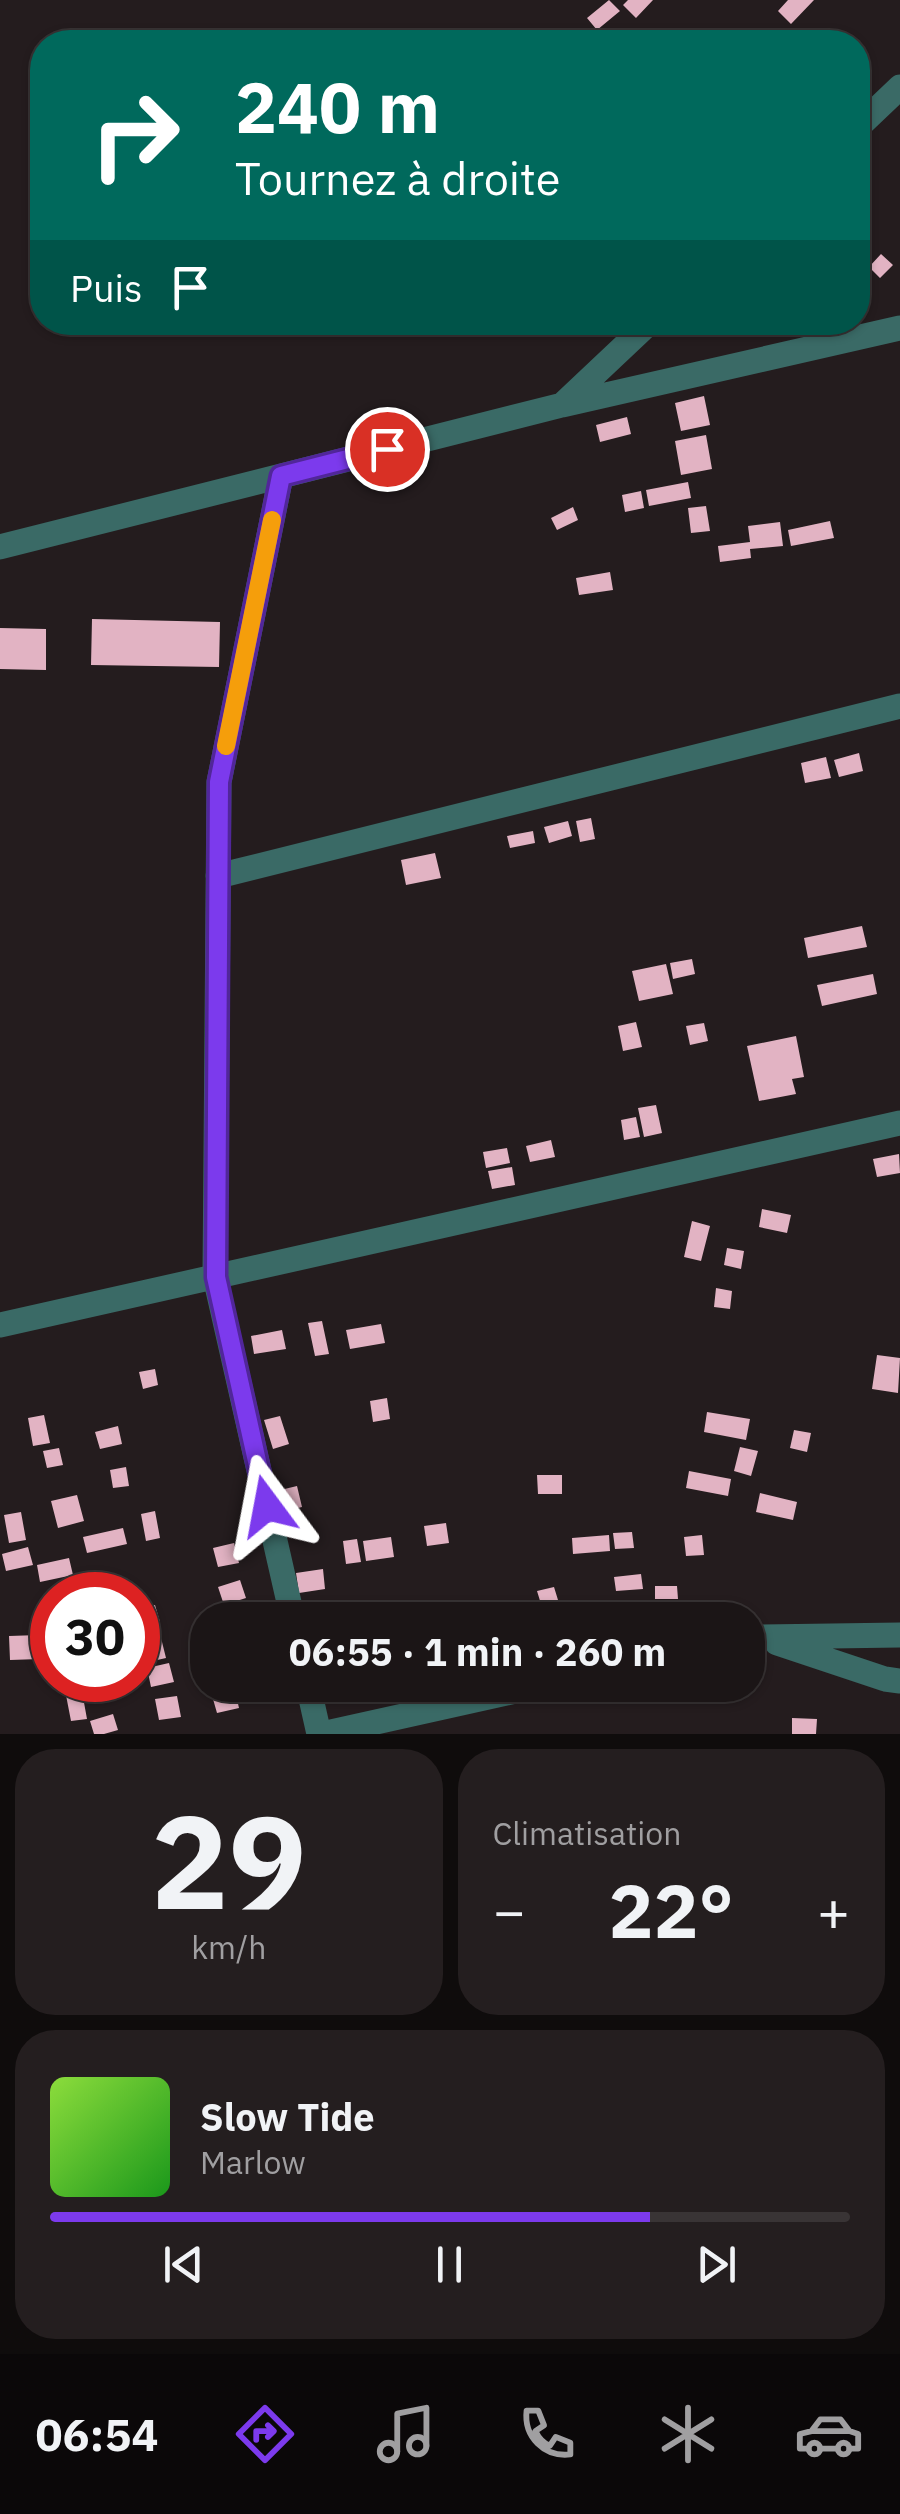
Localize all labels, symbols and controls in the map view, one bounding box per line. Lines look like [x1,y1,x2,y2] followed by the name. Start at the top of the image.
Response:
[235,61,440,152] text: 240 m
[70,70,200,200] icon: right
[235,149,560,207] text: Tournez à droite
[163,260,218,315] icon: arrive
[70,263,143,312] text: Puis
[345,407,430,492] pin
[360,422,415,477] icon: arrive
[215,1454,319,1558] position arrow
[30,1572,160,1702] speed limit sign: 30
[289,1627,666,1676] text: 06:55 · 1 min · 260 m
[151,1776,307,1945] text: 29
[493,1812,681,1854] text: Climatisation
[609,1861,734,1959] text: 22°
[493,1875,526,1946] text: −
[817,1875,850,1946] text: +
[191,1926,266,1968] text: km/h
[200,2092,375,2141] text: Slow Tide
[200,2141,306,2183] text: Marlow
[156,2237,211,2292] icon: previous
[422,2237,477,2292] icon: pause
[689,2237,744,2292] icon: next
[230,2399,300,2469] icon: directions
[371,2399,441,2469] icon: music
[512,2399,582,2469] icon: phone
[653,2399,723,2469] icon: climate
[794,2399,864,2469] icon: car
[36,2405,158,2463] text: 06:54

